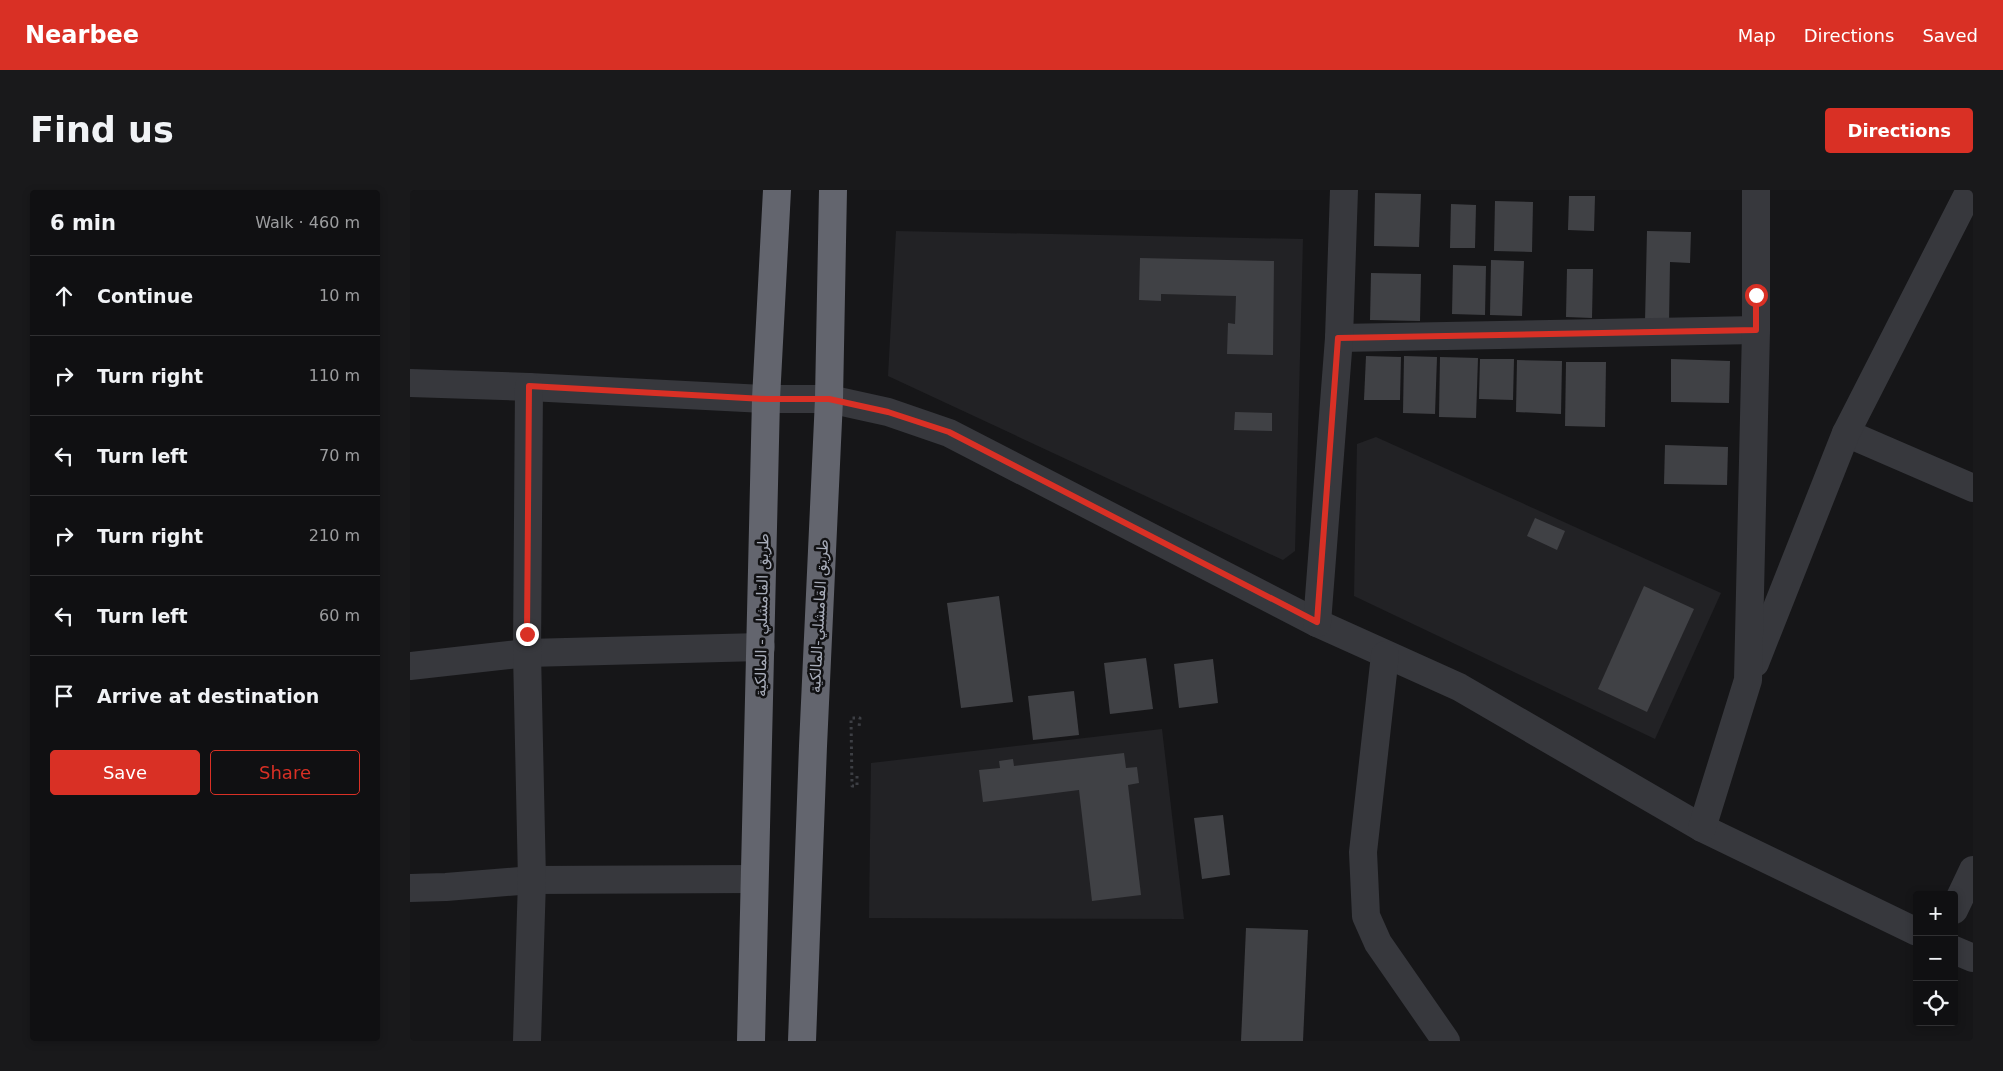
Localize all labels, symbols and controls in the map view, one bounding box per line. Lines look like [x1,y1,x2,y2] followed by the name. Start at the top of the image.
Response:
[25,21,139,49] text: Nearbee
[1738,25,1776,46] text: Map
[1804,25,1894,46] text: Directions
[1922,25,1978,46] text: Saved
[1825,108,1973,153] button: Directions
[30,110,174,150] text: Find us
[50,211,116,235] text: 6 min
[255,213,360,232] text: Walk · 460 m
[50,282,78,310] icon: ahead
[1745,284,1768,307] route start
[97,285,193,307] text: Continue
[319,286,360,305] text: 10 m
[50,362,78,390] icon: right
[97,365,203,387] text: Turn right
[309,366,360,385] text: 110 m
[50,442,78,470] icon: left
[97,445,188,467] text: Turn left
[319,446,360,465] text: 70 m
[50,522,78,550] icon: right
[97,525,203,547] text: Turn right
[309,526,360,545] text: 210 m
[752,533,773,697] street label: طريق القامشلي - المالكية
[806,539,833,694] street label: طريق القامشلي-المالكية
[50,602,78,630] icon: left
[97,605,188,627] text: Turn left
[319,606,360,625] text: 60 m
[516,623,539,646] route end
[50,682,78,710] icon: arrive
[97,685,319,707] text: Arrive at destination
[50,750,200,795] button: Save
[210,750,360,795] button: Share
[1913,891,1958,1026] map controls
[1913,891,1958,936] button: +
[1913,936,1958,981] button: −
[1913,981,1958,1026] button: locate

